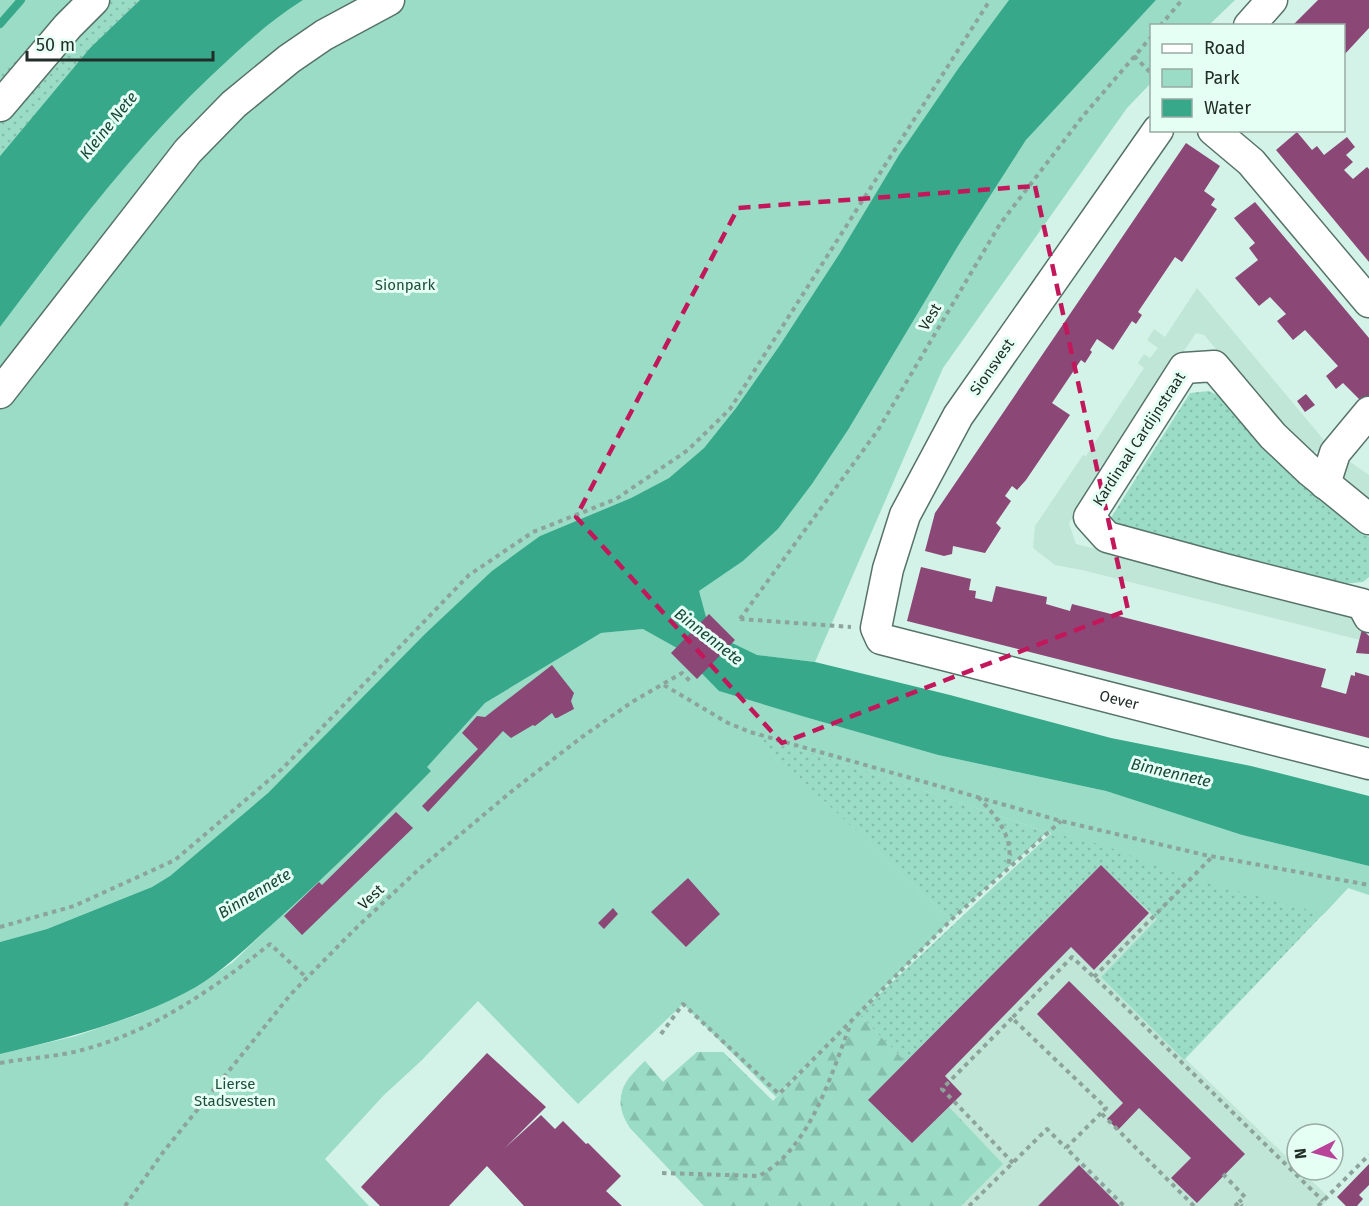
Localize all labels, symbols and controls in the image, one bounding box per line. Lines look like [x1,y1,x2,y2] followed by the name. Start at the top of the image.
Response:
[27,24,213,62] scale bar
[1150,24,1345,132] legend
[36,34,75,56] text: 50 m
[1204,37,1246,59] text: Road
[1204,67,1240,89] text: Park
[76,88,141,163] water label: Kleine Nete
[1204,97,1251,119] text: Water
[375,276,435,294] park label: Sionpark
[915,300,945,334] street label: Vest
[966,335,1018,399] street label: Sionsvest
[1089,368,1189,509] street label: Kardinaal Cardijnstraat
[671,604,747,669] water label: Binnennete
[1098,686,1141,714] street label: Oever
[1129,754,1213,791] water label: Binnennete
[214,864,294,923] water label: Binnennete
[354,880,388,913] street label: Vest
[194,1075,276,1110] park label: Lierse Stadsvesten
[1285,1122,1345,1182] north arrow
[1291,1147,1311,1160] text: N

